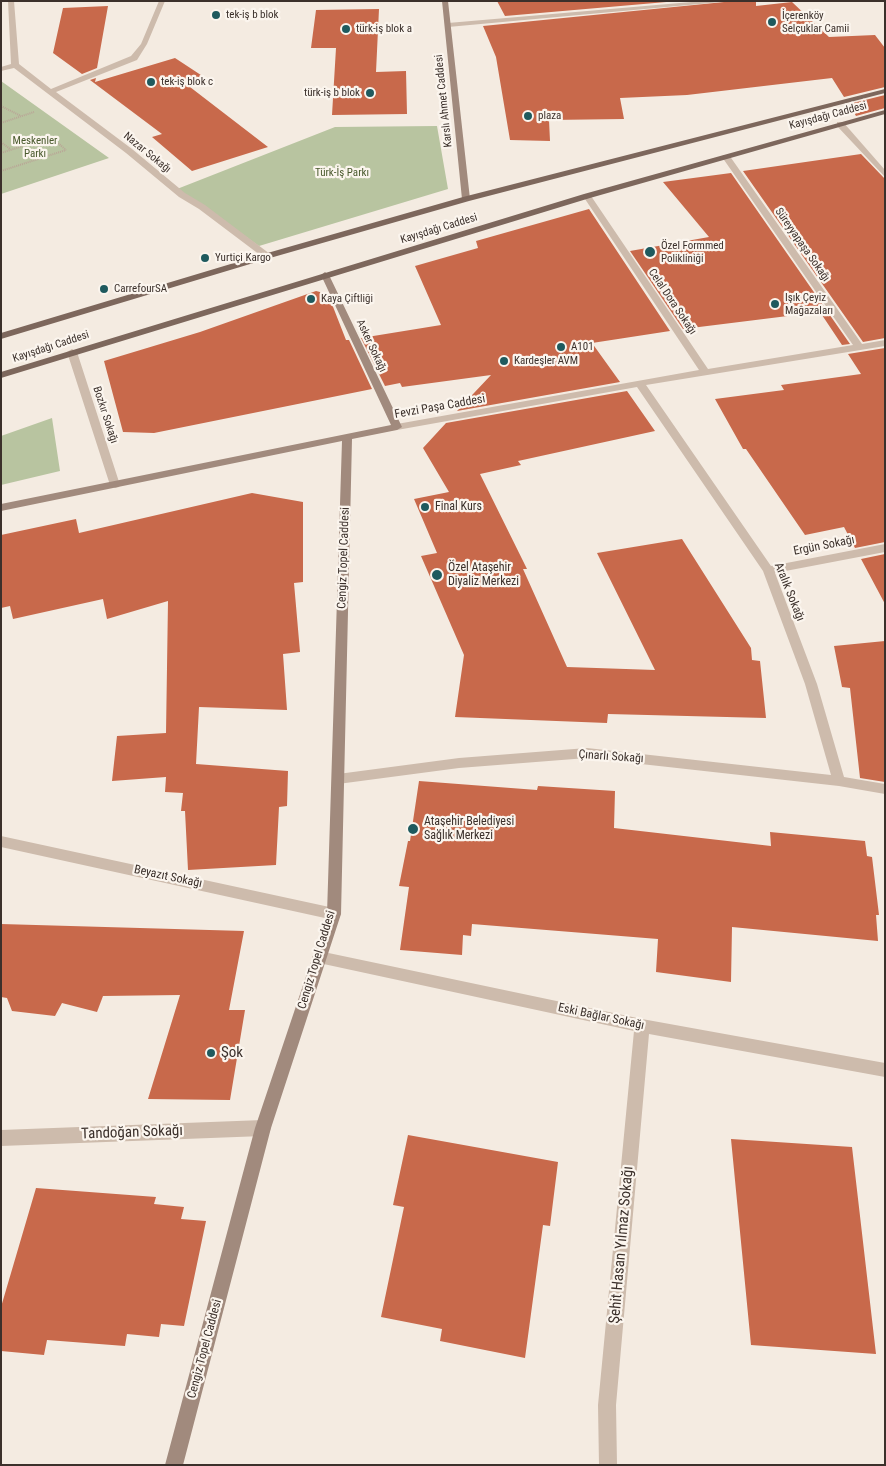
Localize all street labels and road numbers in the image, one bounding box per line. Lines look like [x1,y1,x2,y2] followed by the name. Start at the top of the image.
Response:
[433,54,455,148] street label: Karslı Ahmet Caddesi
[788,99,868,133] street label: Kayışdağı Caddesi
[120,130,174,176] street label: Nazar Sokağı
[772,206,832,284] street label: Süreyyapaşa Sokağı
[399,211,479,247] street label: Kayışdağı Caddesi
[645,267,699,337] street label: Celal Dora Sokağı
[353,318,389,374] street label: Asker Sokağı
[11,328,91,366] street label: Kayışdağı Caddesi
[90,385,120,445] street label: Bozkır Sokağı
[394,392,486,422] street label: Fevzi Paşa Caddesi
[335,507,353,609] street label: Cengiz Topel Caddesi
[792,533,856,559] street label: Ergün Sokağı
[771,561,807,623] street label: Aralık Sokağı
[578,748,644,766] street label: Çınarlı Sokağı
[133,863,203,891] street label: Beyazıt Sokağı
[295,909,339,1011] street label: Cengiz Topel Caddesi
[557,1001,645,1033] street label: Eski Bağlar Sokağı
[81,1122,183,1144] street label: Tandoğan Sokağı
[606,1165,638,1325] street label: Şehit Hasan Yılmaz Sokağı
[185,1298,225,1400] street label: Cengiz Topel Caddesi

